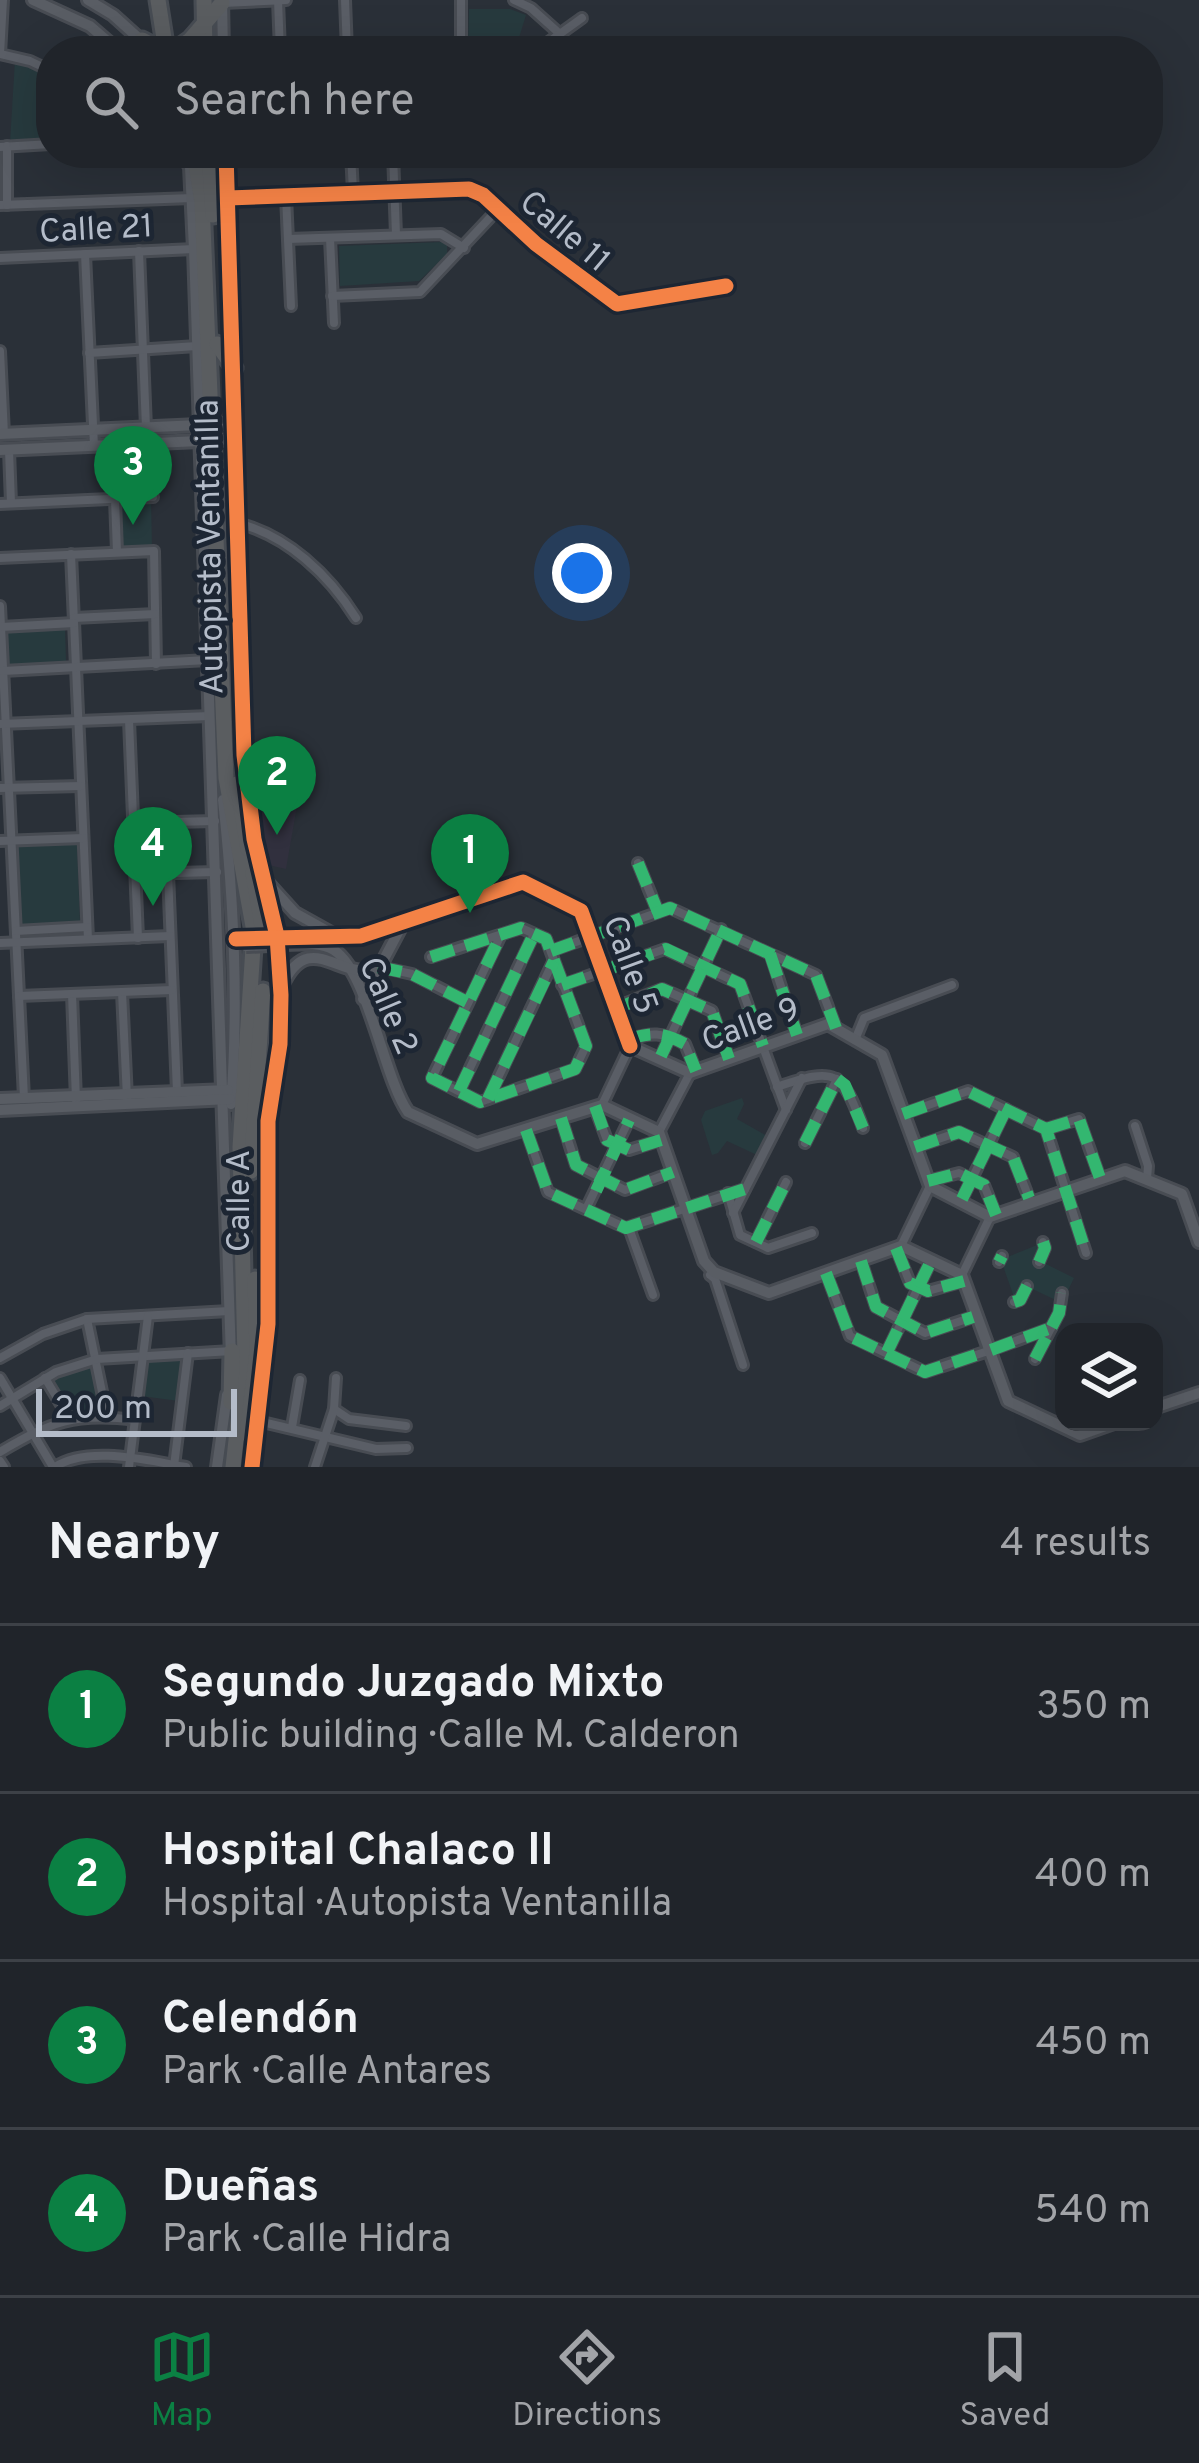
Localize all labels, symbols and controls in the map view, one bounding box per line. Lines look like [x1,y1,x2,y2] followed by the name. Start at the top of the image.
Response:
[36,36,1163,168] search box
[78,69,144,135] icon: search
[174,74,414,131] text: Search here
[509,183,618,283] street label: Calle 11
[38,207,154,255] street label: Calle 21
[188,399,236,695] street label: Autopista Ventanilla
[94,426,172,525] pin: 3
[552,543,612,603] your location
[238,736,316,835] pin: 2
[114,807,192,906] pin: 4
[431,814,509,913] pin: 1
[591,910,665,1020] street label: Calle 5
[347,952,426,1062] street label: Calle 2
[697,990,806,1064] street label: Calle 9
[220,1150,262,1252] street label: Calle A
[1055,1323,1163,1431] map controls
[1055,1323,1163,1431] button: layers
[36,1383,237,1436] scale bar
[54,1389,152,1431] text: 200 m
[48,1513,220,1578] text: Nearby
[1000,1521,1151,1570] text: 4 results
[162,1656,664,1713] text: Segundo Juzgado Mixto
[79,1684,95,1733] text: 1
[1036,1684,1151,1733] text: 350 m
[162,1713,740,1762] text: Public building · Calle M. Calderon
[162,1824,554,1881] text: Hospital Chalaco II
[75,1852,99,1901] text: 2
[1035,1852,1151,1901] text: 400 m
[162,1881,672,1930] text: Hospital · Autopista Ventanilla
[162,1992,359,2049] text: Celendón
[75,2020,99,2069] text: 3
[1035,2020,1151,2069] text: 450 m
[162,2049,492,2098] text: Park · Calle Antares
[162,2160,319,2217] text: Dueñas
[74,2188,100,2237] text: 4
[1035,2188,1151,2237] text: 540 m
[162,2217,451,2266] text: Park · Calle Hidra
[149,2324,215,2438] tab: Map
[512,2324,662,2438] tab: Directions
[960,2324,1050,2438] tab: Saved

